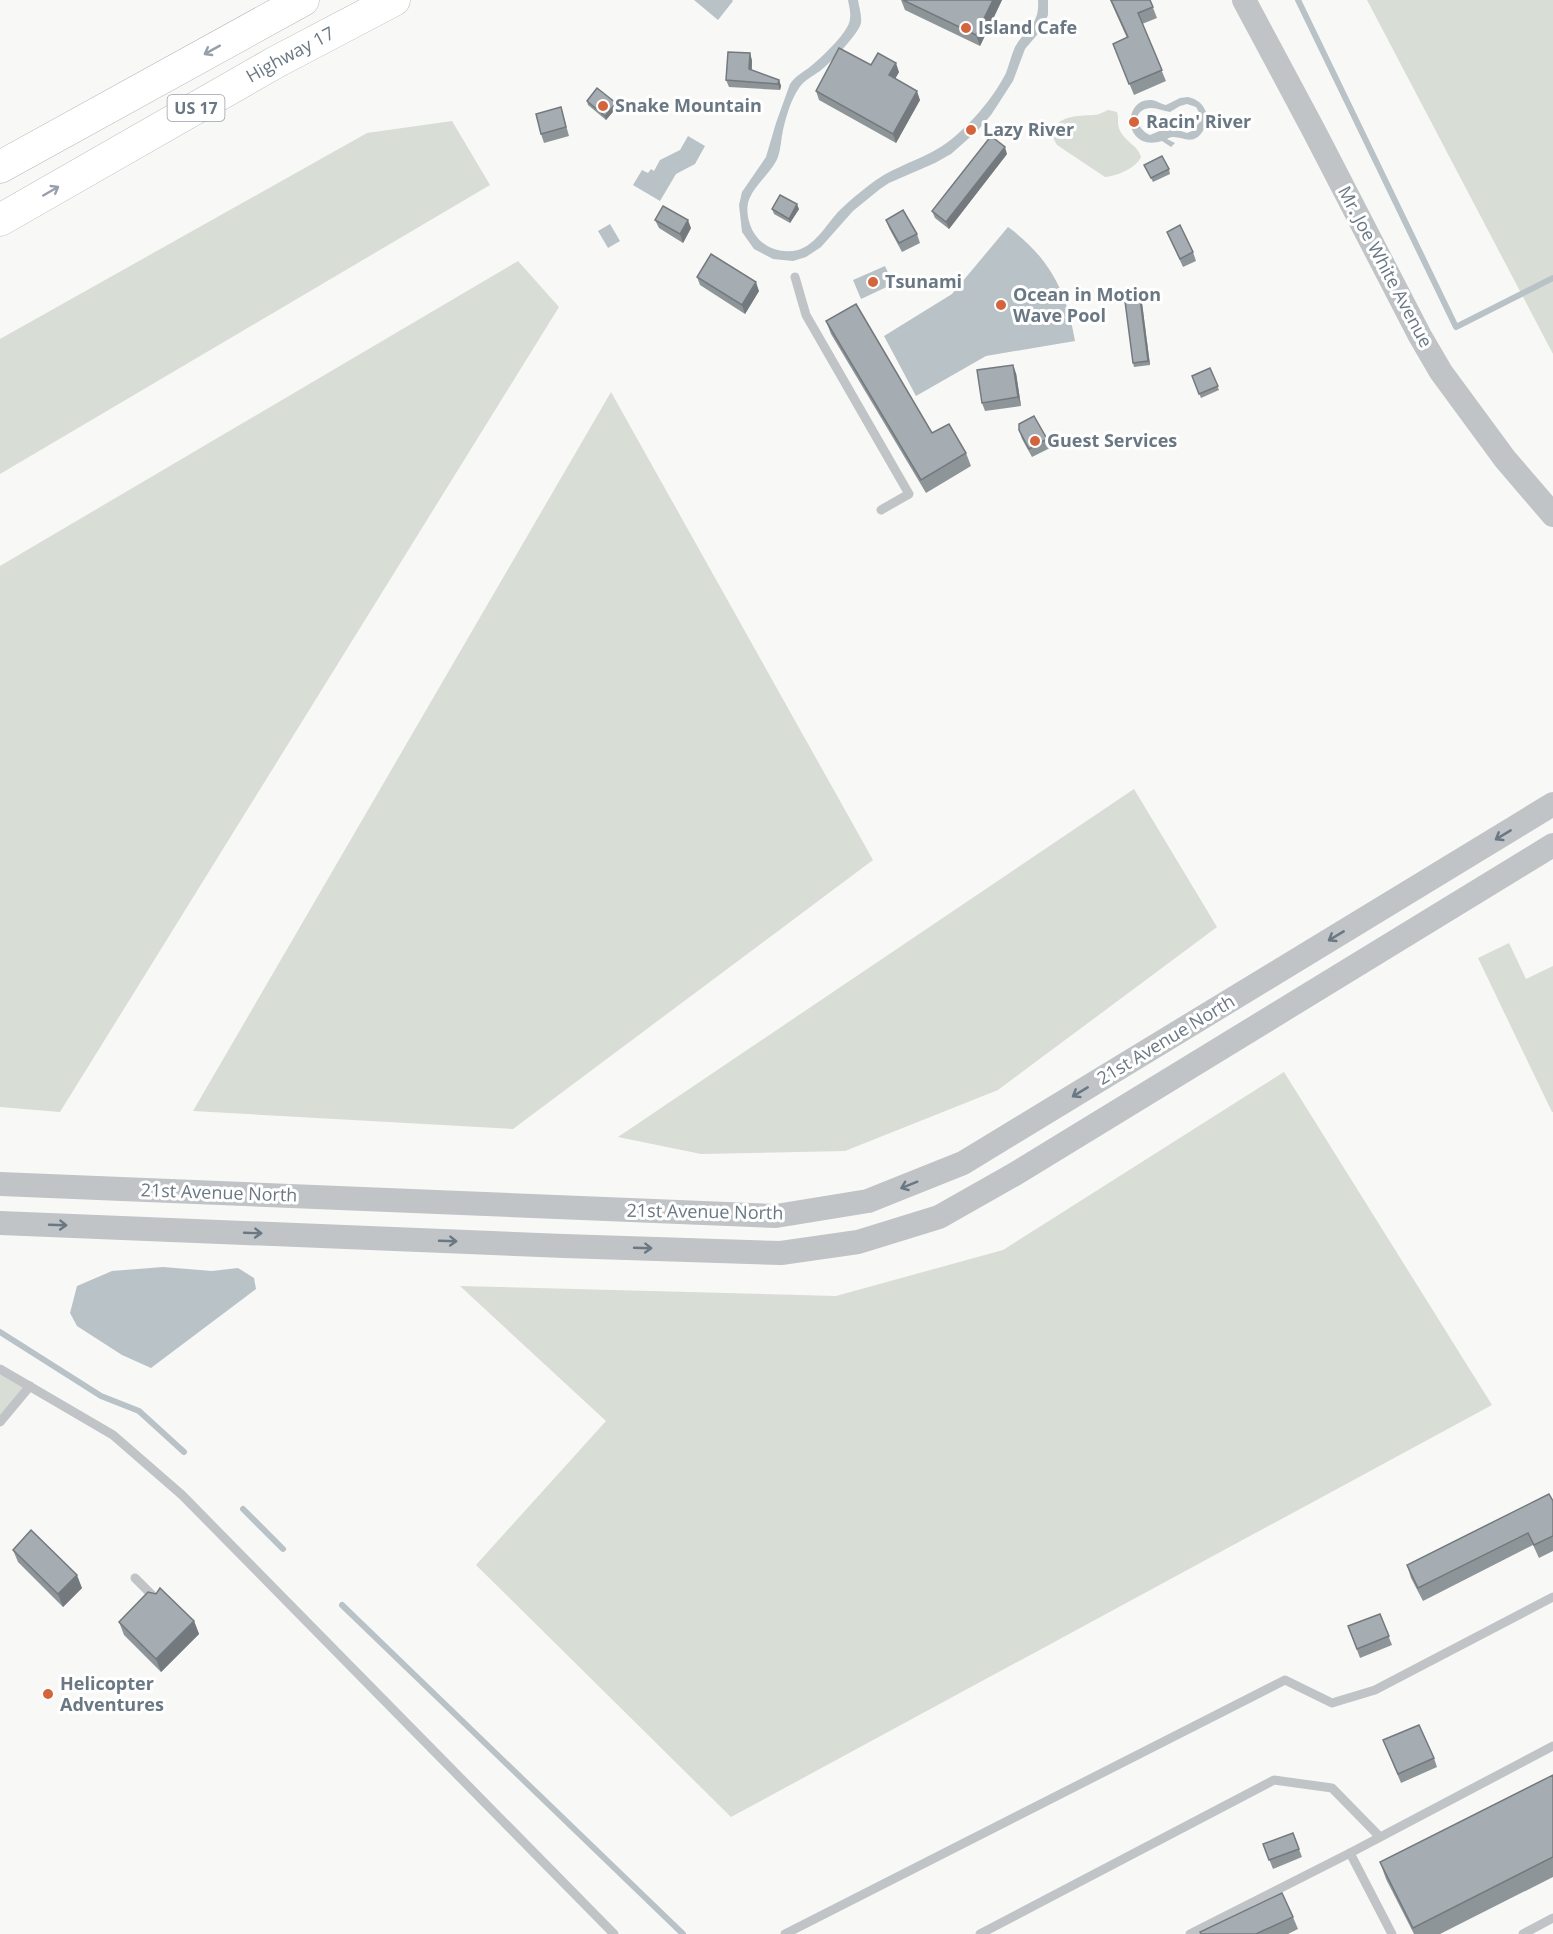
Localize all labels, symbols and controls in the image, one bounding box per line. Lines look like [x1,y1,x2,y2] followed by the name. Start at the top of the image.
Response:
[978,15,1077,39] place label: Island Cafe
[241,21,338,88] street label: Highway 17
[959,21,973,35] marker: Island Cafe
[204,44,221,56] one-way arrow
[615,93,762,117] place label: Snake Mountain
[168,95,224,121] road number: US 17
[596,99,610,113] marker: Snake Mountain
[1146,109,1251,133] place label: Racin' River
[1127,115,1141,129] marker: Racin' River
[983,117,1074,141] place label: Lazy River
[964,123,978,137] marker: Lazy River
[1333,182,1439,351] street label: Mr. Joe White Avenue
[42,184,59,196] one-way arrow
[885,269,962,293] place label: Tsunami
[866,275,880,289] marker: Tsunami
[1013,282,1161,327] place label: Ocean in Motion Wave Pool
[994,298,1008,312] marker: Ocean in Motion Wave Pool
[1047,428,1177,452] place label: Guest Services
[1028,434,1042,448] marker: Guest Services
[1495,829,1512,841] one-way arrow
[1328,931,1345,943] one-way arrow
[1092,988,1239,1090] street label: 21st Avenue North
[1072,1086,1089,1098] one-way arrow
[140,1177,298,1207] street label: 21st Avenue North
[900,1180,919,1191] one-way arrow
[626,1198,784,1224] street label: 21st Avenue North
[48,1219,68,1231] one-way arrow
[243,1227,263,1239] one-way arrow
[438,1236,458,1247] one-way arrow
[632,1243,652,1254] one-way arrow
[60,1671,164,1716] place label: Helicopter Adventures
[41,1687,55,1701] marker: Helicopter Adventures

